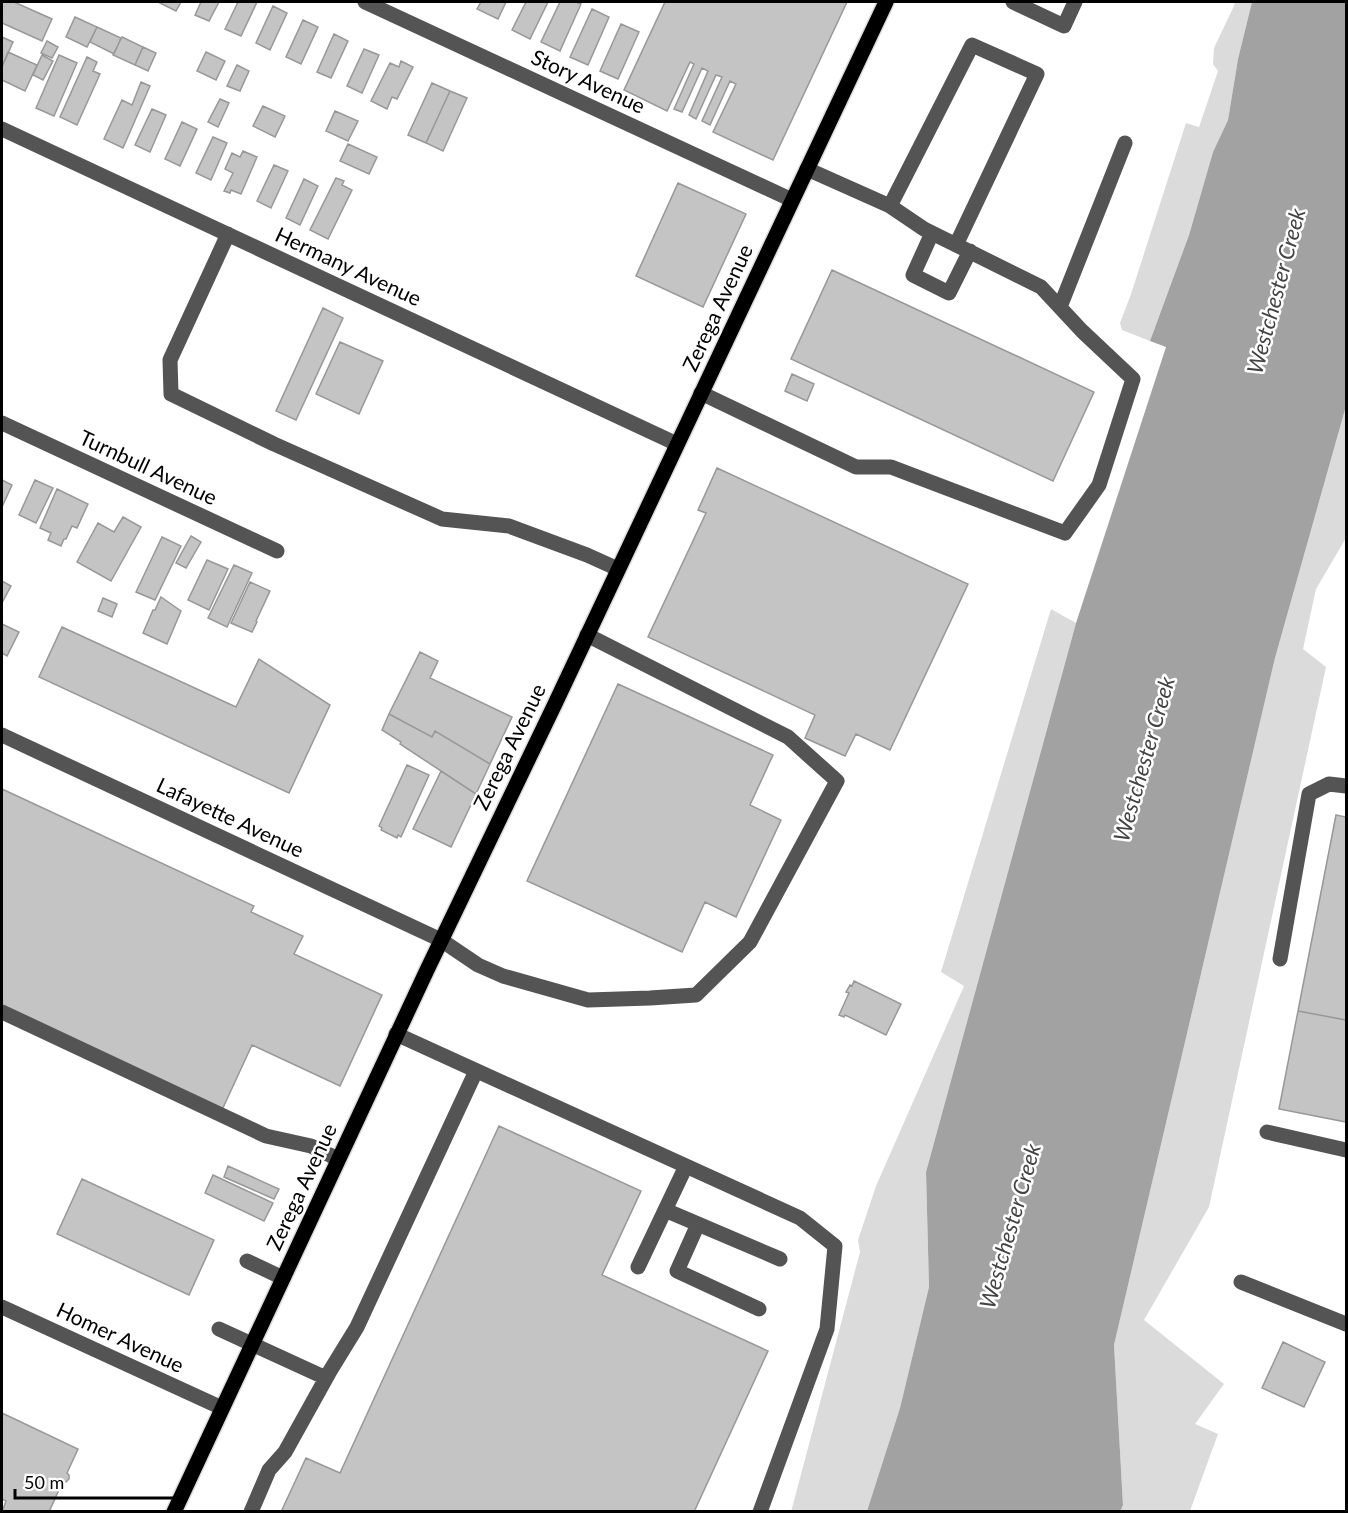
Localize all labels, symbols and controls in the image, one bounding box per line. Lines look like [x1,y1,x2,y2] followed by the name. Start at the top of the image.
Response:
[528,43,649,118] street label: Story Avenue
[1240,205,1311,377] water label: Westchester Creek
[272,221,426,310] street label: Hermany Avenue
[676,240,757,375] street label: Zerega Avenue
[76,424,221,509] street label: Turnbull Avenue
[1107,673,1180,844] water label: Westchester Creek
[467,679,550,813] street label: Zerega Avenue
[153,772,308,862] street label: Lafayette Avenue
[260,1119,341,1254] street label: Zerega Avenue
[973,1140,1046,1311] water label: Westchester Creek
[53,1296,188,1377] street label: Homer Avenue
[15,1462,180,1500] scale bar
[24,1471,64,1493] text: 50 m

